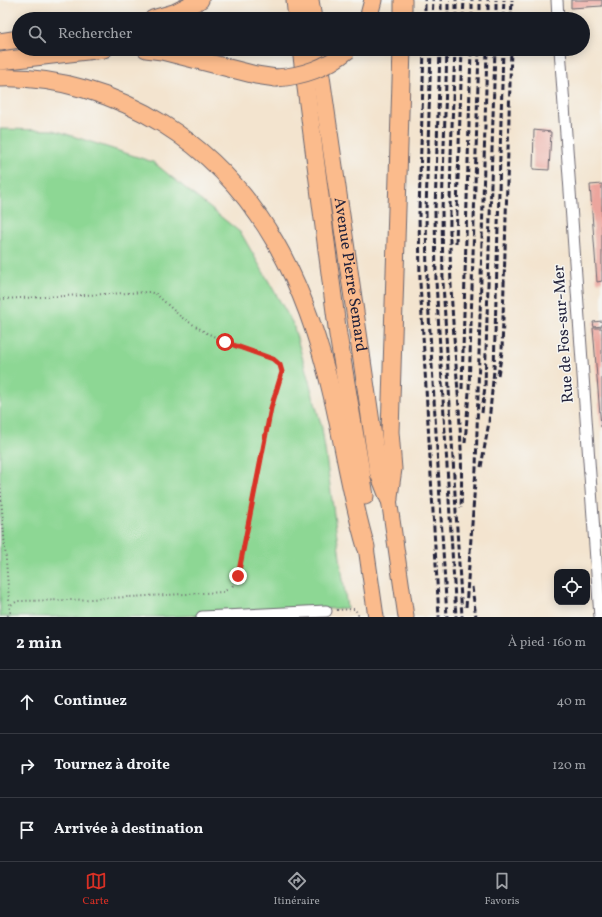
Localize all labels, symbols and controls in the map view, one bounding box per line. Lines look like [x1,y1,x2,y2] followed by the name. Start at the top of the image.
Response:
[12,12,590,56] search box
[26,23,48,45] icon: search
[58,24,132,45] text: Rechercher
[328,196,372,353] street label: Avenue Pierre Semard
[548,264,580,404] street label: Rue de Fos-sur-Mer
[216,333,234,351] route start
[229,567,247,585] route end
[554,569,590,605] map controls
[554,569,590,605] button: locate
[16,632,62,655] text: 2 min
[508,634,586,652] text: À pied · 160 m
[16,691,38,713] icon: ahead
[54,691,127,712] text: Continuez
[557,693,586,711] text: 40 m
[16,755,38,777] icon: right
[54,755,170,776] text: Tournez à droite
[552,757,586,775] text: 120 m
[16,819,38,841] icon: arrive
[54,819,203,840] text: Arrivée à destination
[82,870,109,909] tab: Carte
[274,870,320,909] tab: Itinéraire
[485,870,520,909] tab: Favoris

